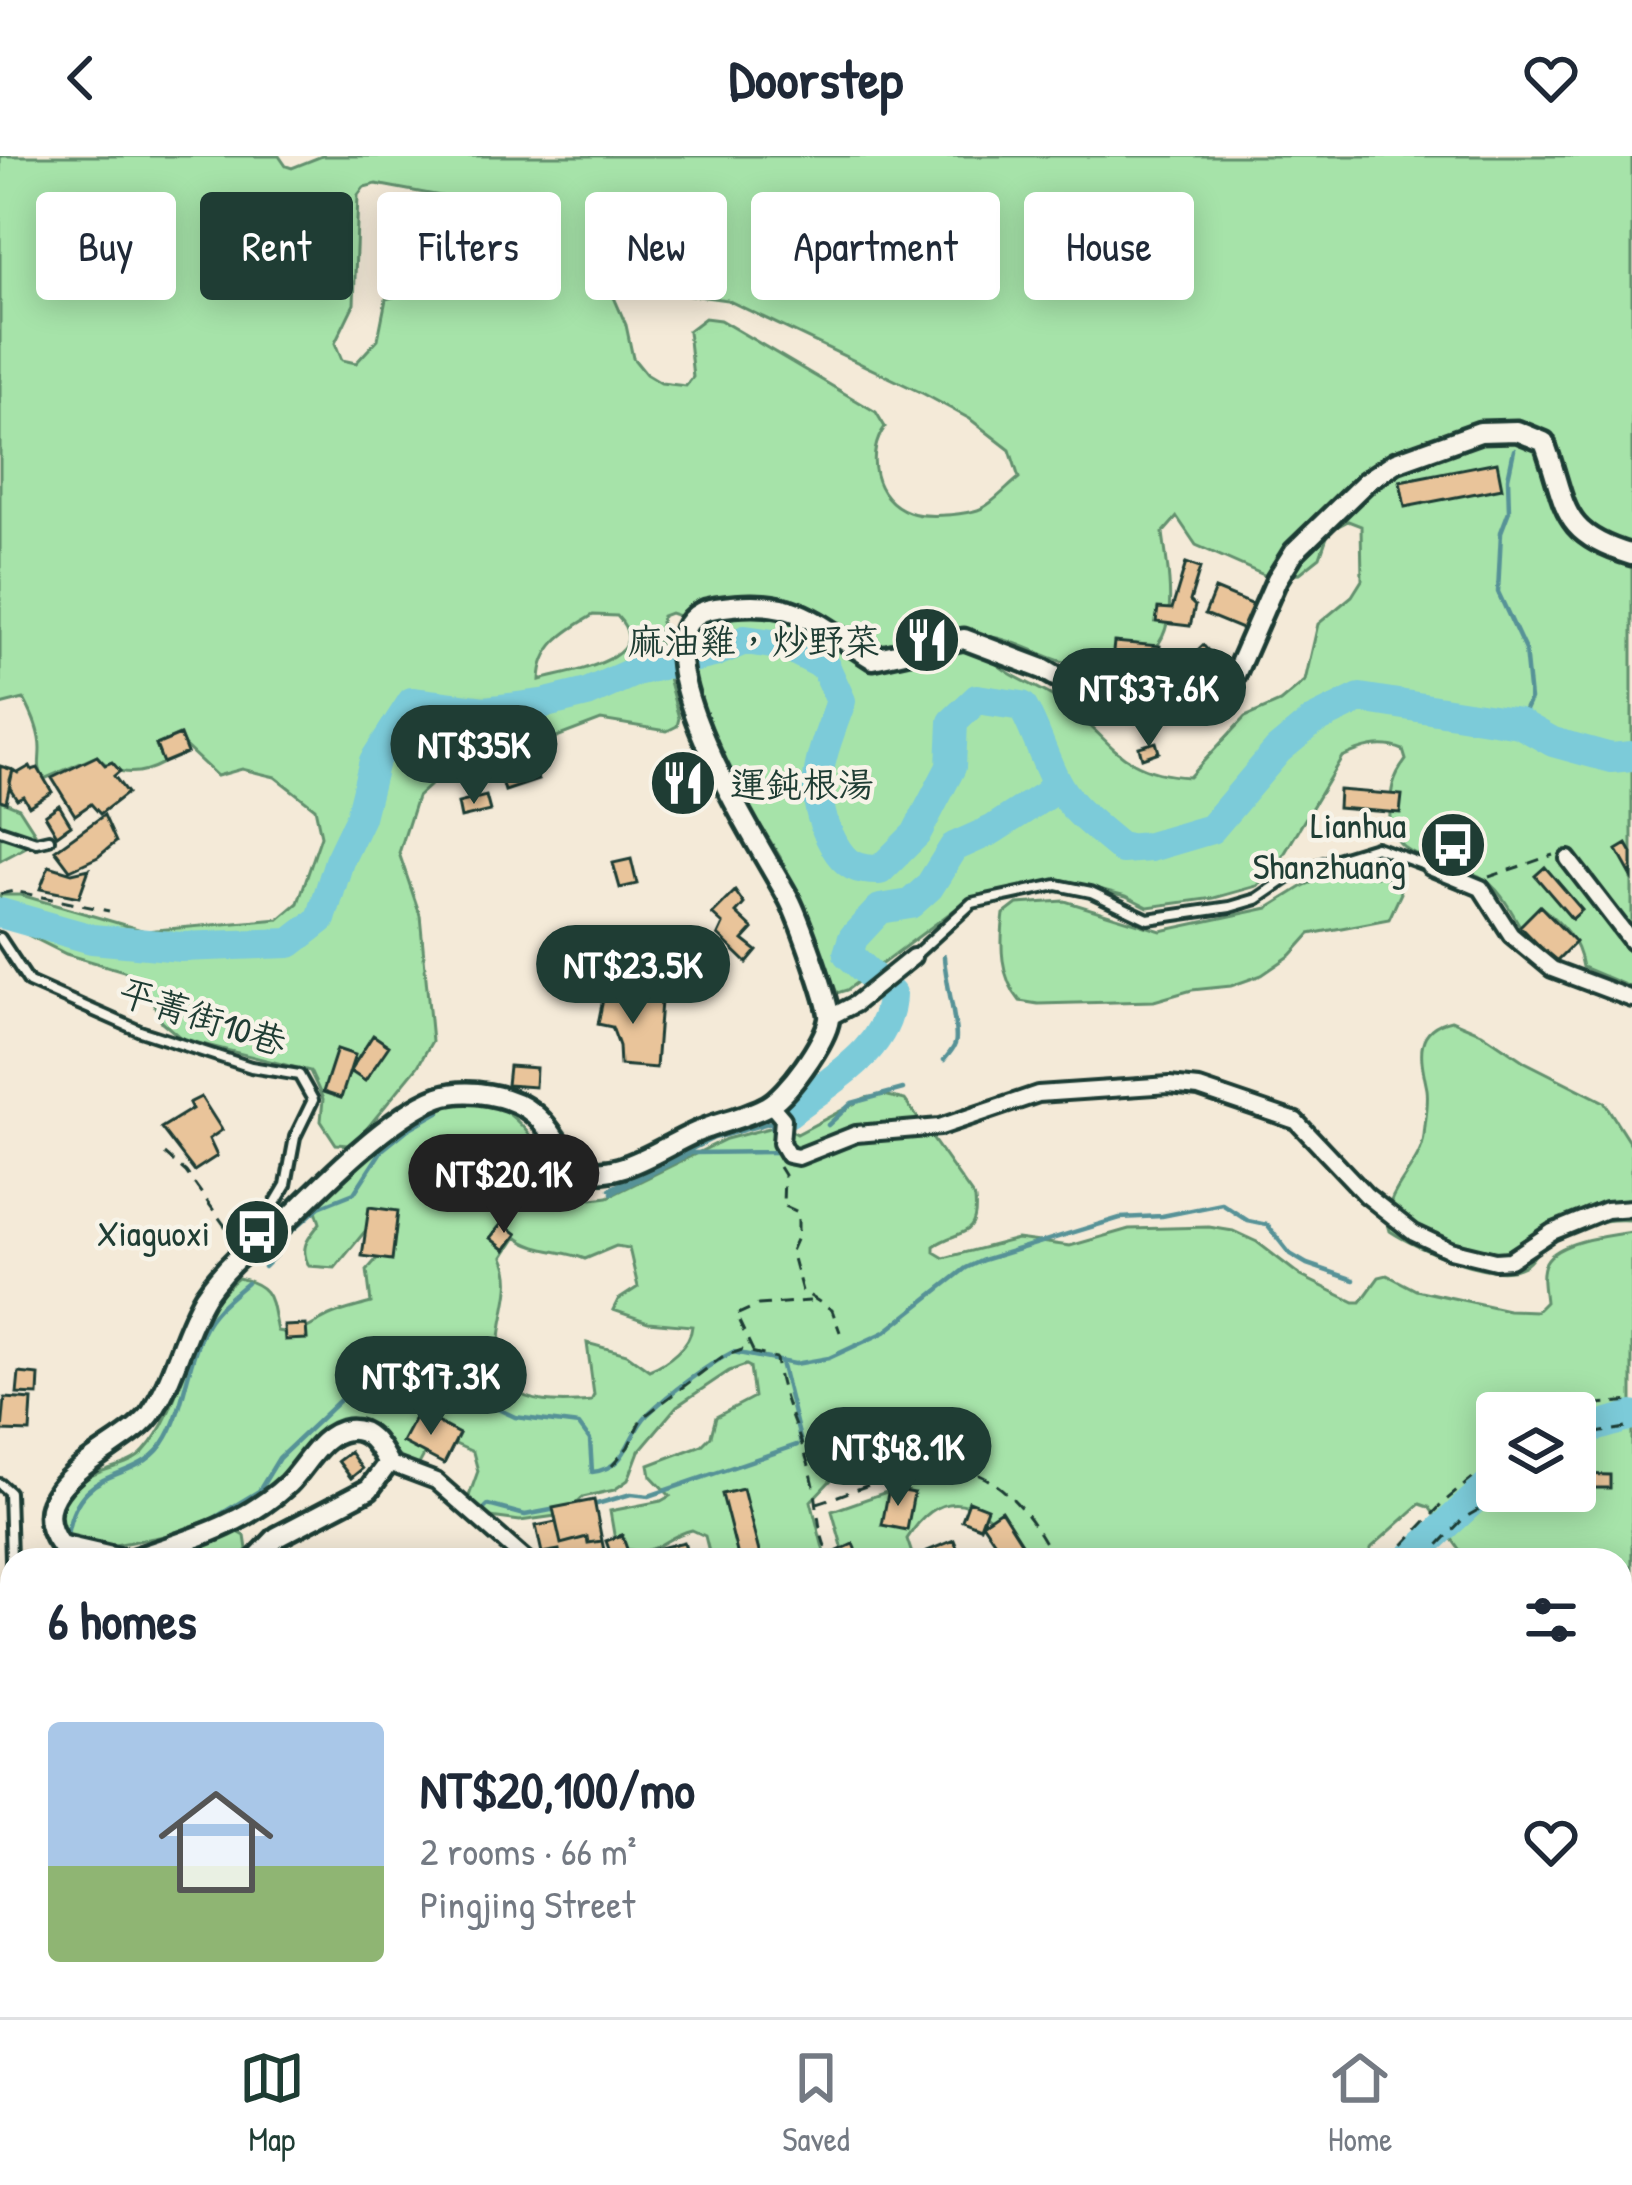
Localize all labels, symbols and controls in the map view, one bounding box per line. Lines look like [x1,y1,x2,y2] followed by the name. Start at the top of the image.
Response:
[729,42,903,115] text: Doorstep
[48,45,114,111] icon: back
[1518,45,1584,111] icon: heart
[36,192,176,300] chip: Buy
[200,192,353,300] chip: Rent
[377,192,561,300] chip: Filters
[585,192,727,300] chip: New
[751,192,1000,300] chip: Apartment
[1024,192,1194,300] chip: House
[892,605,962,675] restaurant icon: 麻油雞，炒野菜
[628,616,880,665] place label: 麻油雞，炒野菜
[1025,648,1273,750] pin: NT$37.6K
[1079,660,1219,713] text: NT$37.6K
[376,705,572,807] pin: NT$35K
[417,717,531,770] text: NT$35K
[648,748,718,818] restaurant icon: 運鈍根湯
[730,759,874,808] place label: 運鈍根湯
[1253,800,1406,890] place label: Lianhua Shanzhuang
[1418,810,1488,880] bus stop icon: Lianhua Shanzhuang
[509,925,757,1027] pin: NT$23.5K
[563,937,703,990] text: NT$23.5K
[113,966,293,1066] street label: 平菁街10巷
[380,1134,628,1236] pin: NT$20.1K
[435,1146,573,1199] text: NT$20.1K
[222,1197,292,1267] bus stop icon: Xiaguoxi
[97,1208,210,1257] place label: Xiaguoxi
[307,1336,555,1438] pin: NT$17.3K
[362,1348,500,1401] text: NT$17.3K
[1476,1392,1596,1512] map controls
[1476,1392,1596,1512] button: layers
[774,1407,1022,1509] pin: NT$48.1K
[831,1419,965,1472] text: NT$48.1K
[48,1586,197,1655] text: 6 homes
[1518,1587,1584,1653] icon: filters
[420,1755,695,1824] text: NT$20,100/mo
[144,1770,288,1914] icon: home
[1518,1809,1584,1875] icon: heart
[420,1824,637,1877] text: 2 rooms · 66 m²
[420,1877,635,1930] text: Pingjing Street
[239,2045,305,2161] tab: Map
[782,2045,850,2161] tab: Saved
[1327,2045,1393,2161] tab: Home

